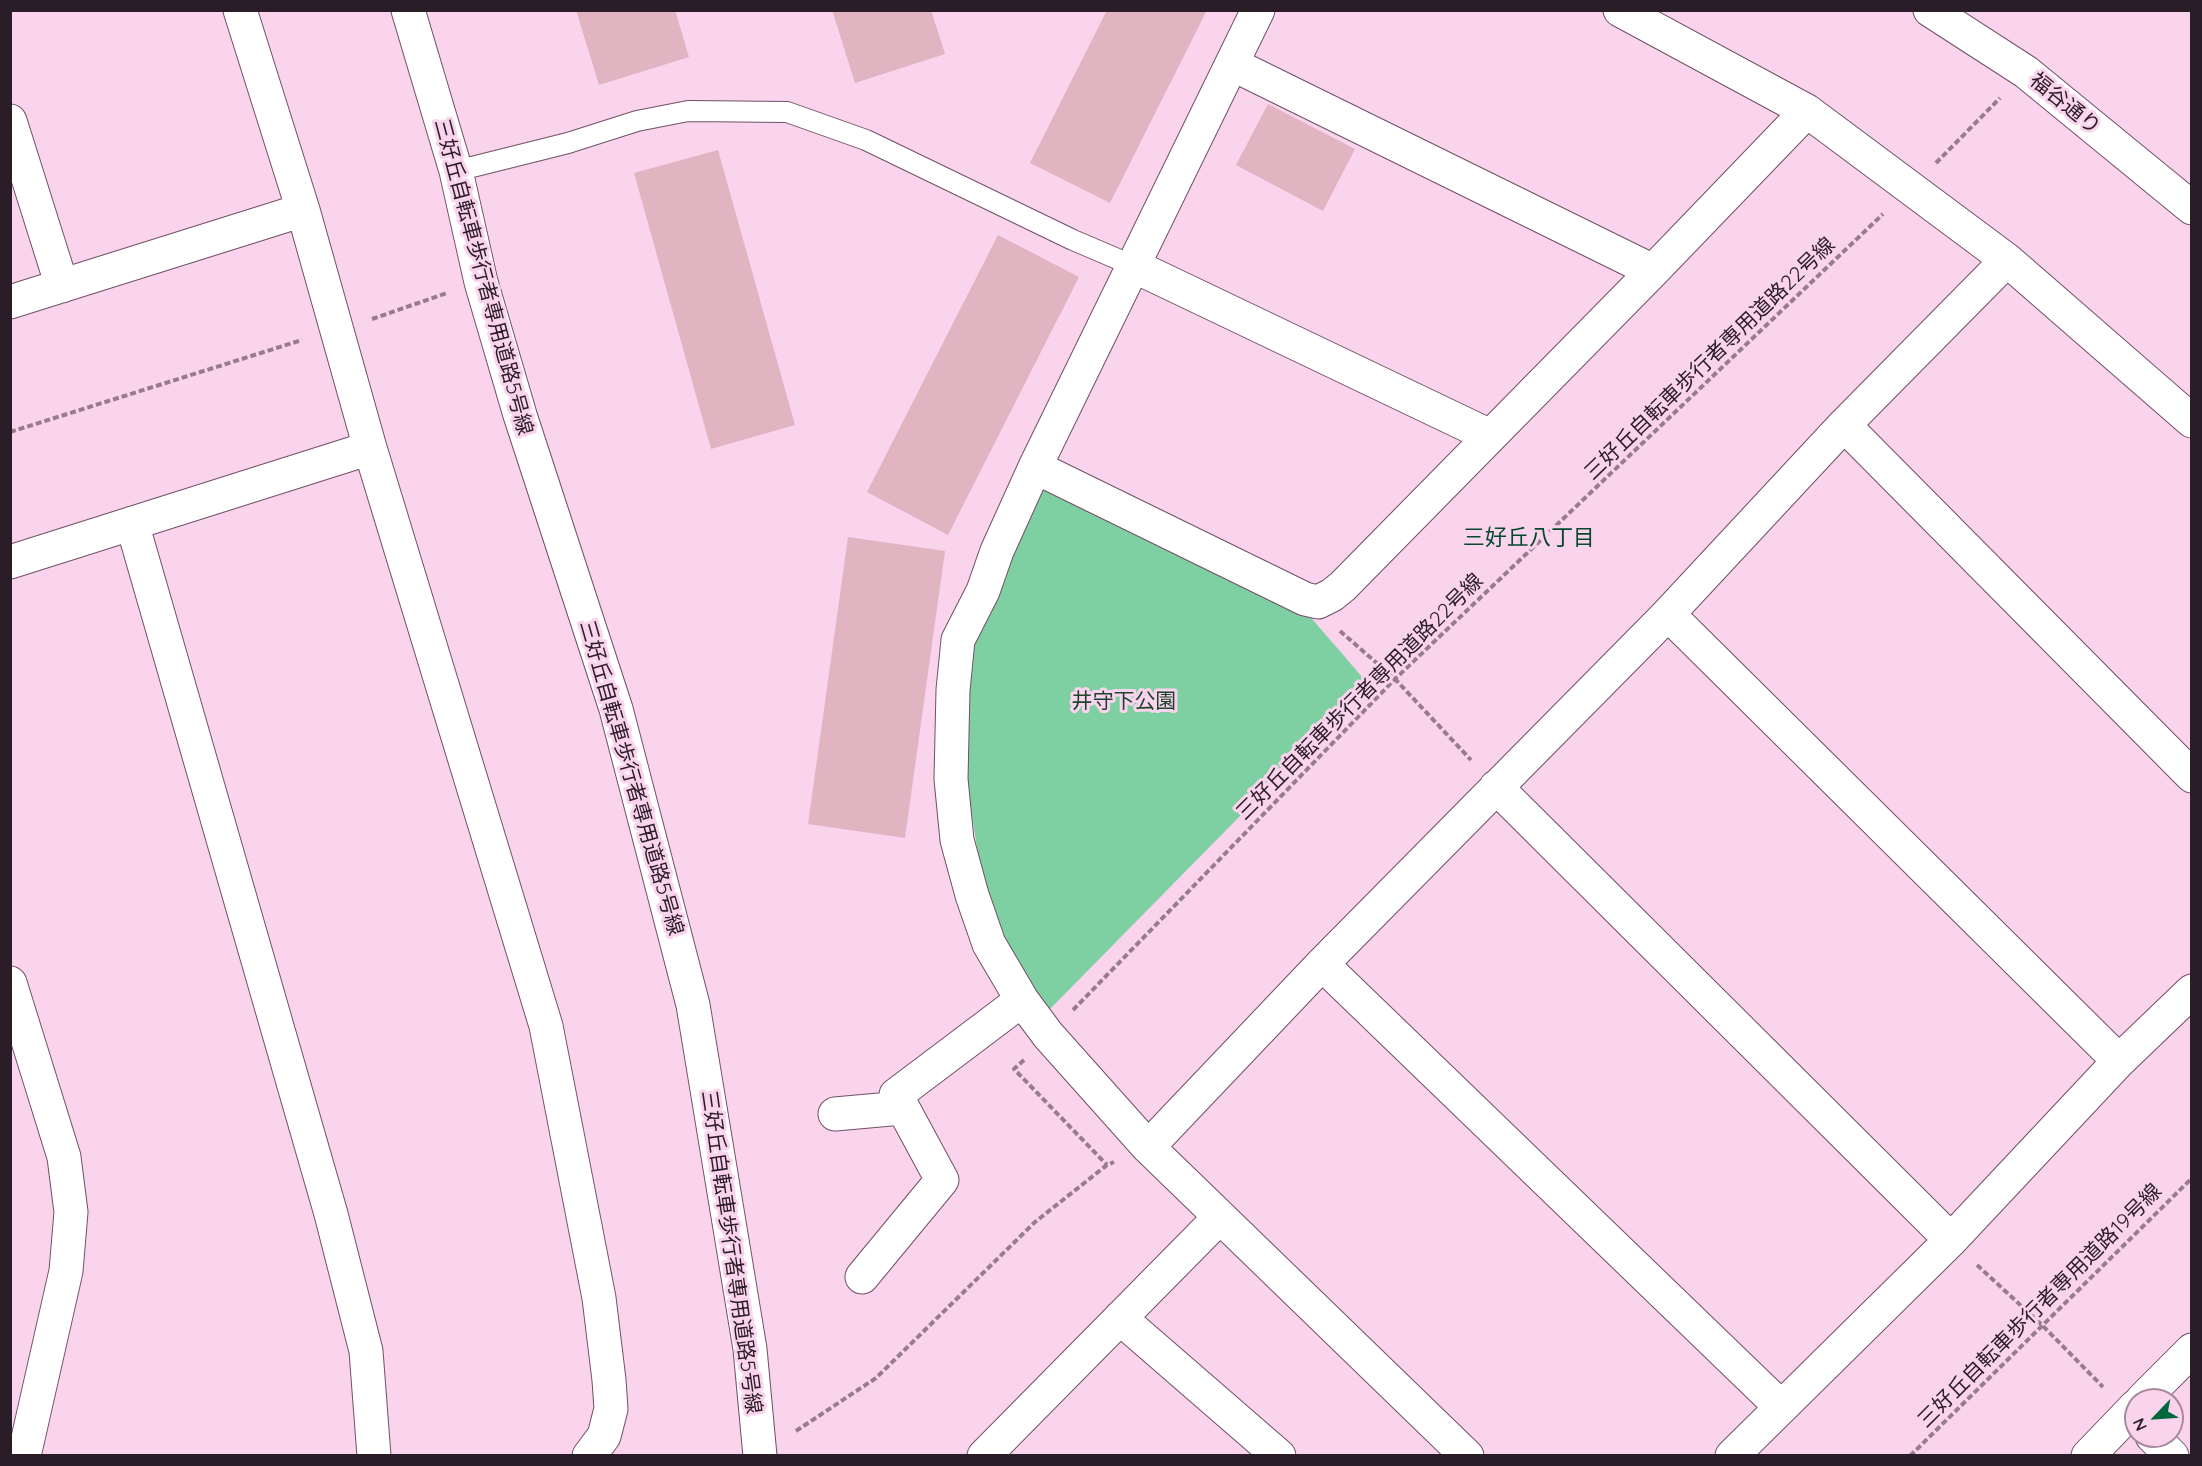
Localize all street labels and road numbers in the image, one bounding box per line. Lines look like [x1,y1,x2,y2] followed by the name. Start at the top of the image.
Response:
[2024,68,2106,140] street label: 福谷通り
[429,116,537,438] street label: 三好丘自転車歩行者専用道路5号線
[1580,232,1840,486] street label: 三好丘自転車歩行者専用道路22号線
[1231,568,1489,826] street label: 三好丘自転車歩行者専用道路22号線
[574,618,688,938] street label: 三好丘自転車歩行者専用道路5号線
[696,1089,766,1415] street label: 三好丘自転車歩行者専用道路5号線
[1913,1179,2167,1433] street label: 三好丘自転車歩行者専用道路19号線

